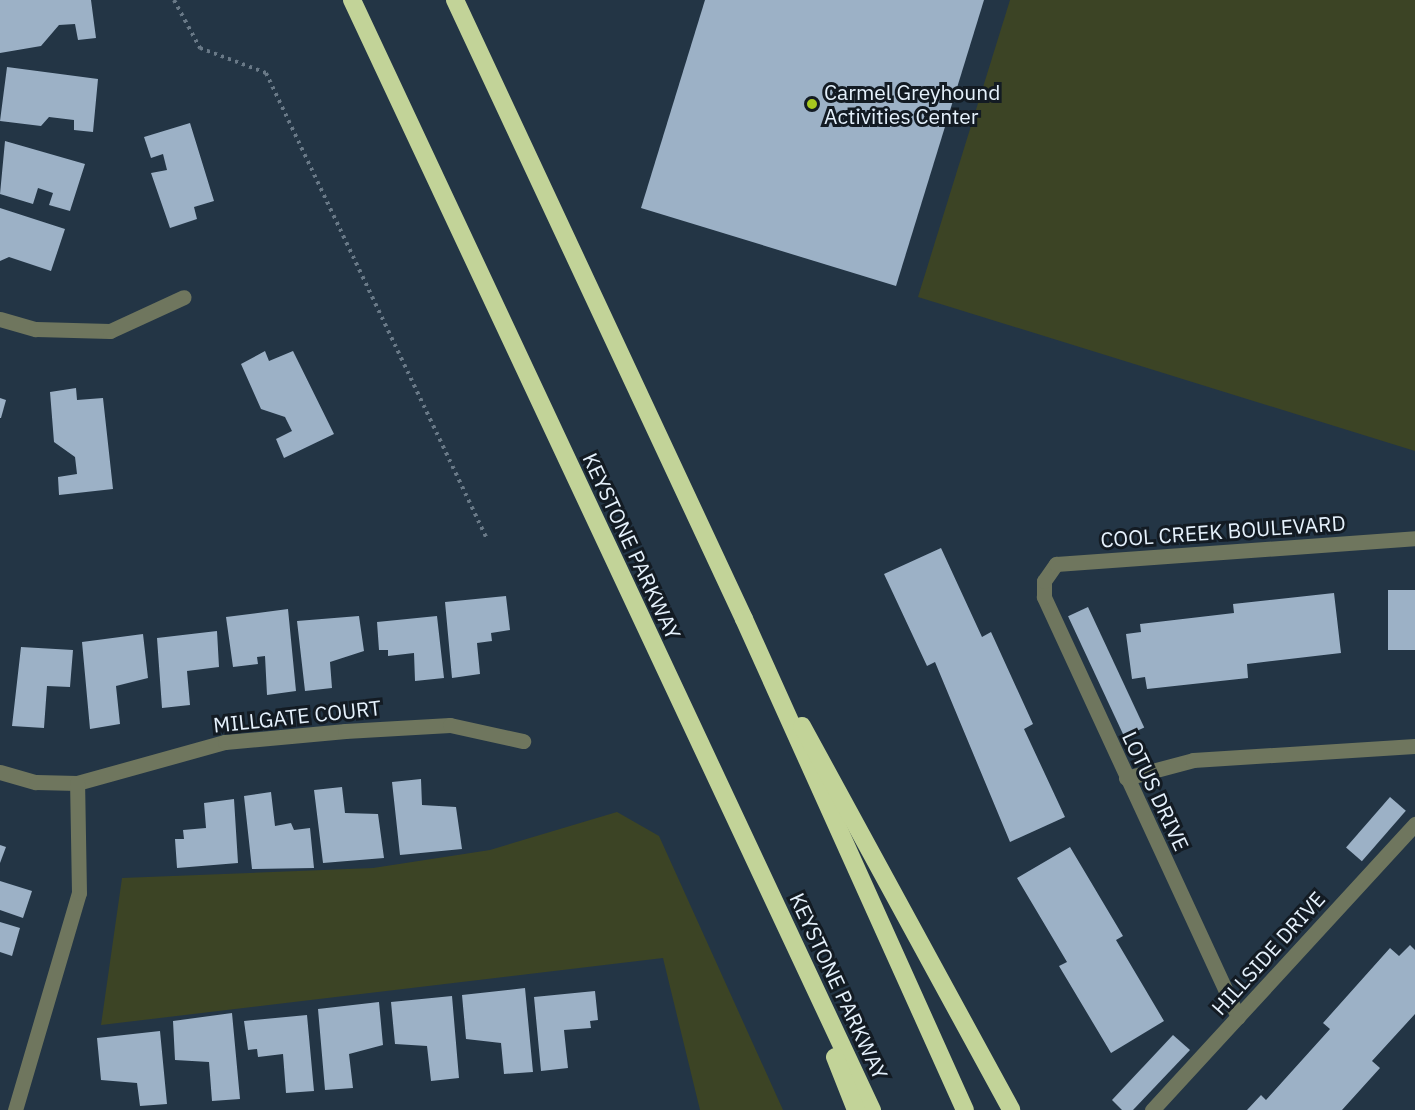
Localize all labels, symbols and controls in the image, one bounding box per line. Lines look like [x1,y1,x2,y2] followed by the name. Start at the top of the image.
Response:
[824,79,1000,129] place label: Carmel Greyhound Activities Center
[805,97,819,111] marker: Carmel Greyhound Activities Center
[578,449,686,643] street label: KEYSTONE PARKWAY
[1100,510,1346,552] street label: COOL CREEK BOULEVARD
[212,695,382,737] street label: MILLGATE COURT
[1117,727,1195,855] street label: LOTUS DRIVE
[1206,886,1330,1020] street label: HILLSIDE DRIVE
[785,889,893,1083] street label: KEYSTONE PARKWAY

